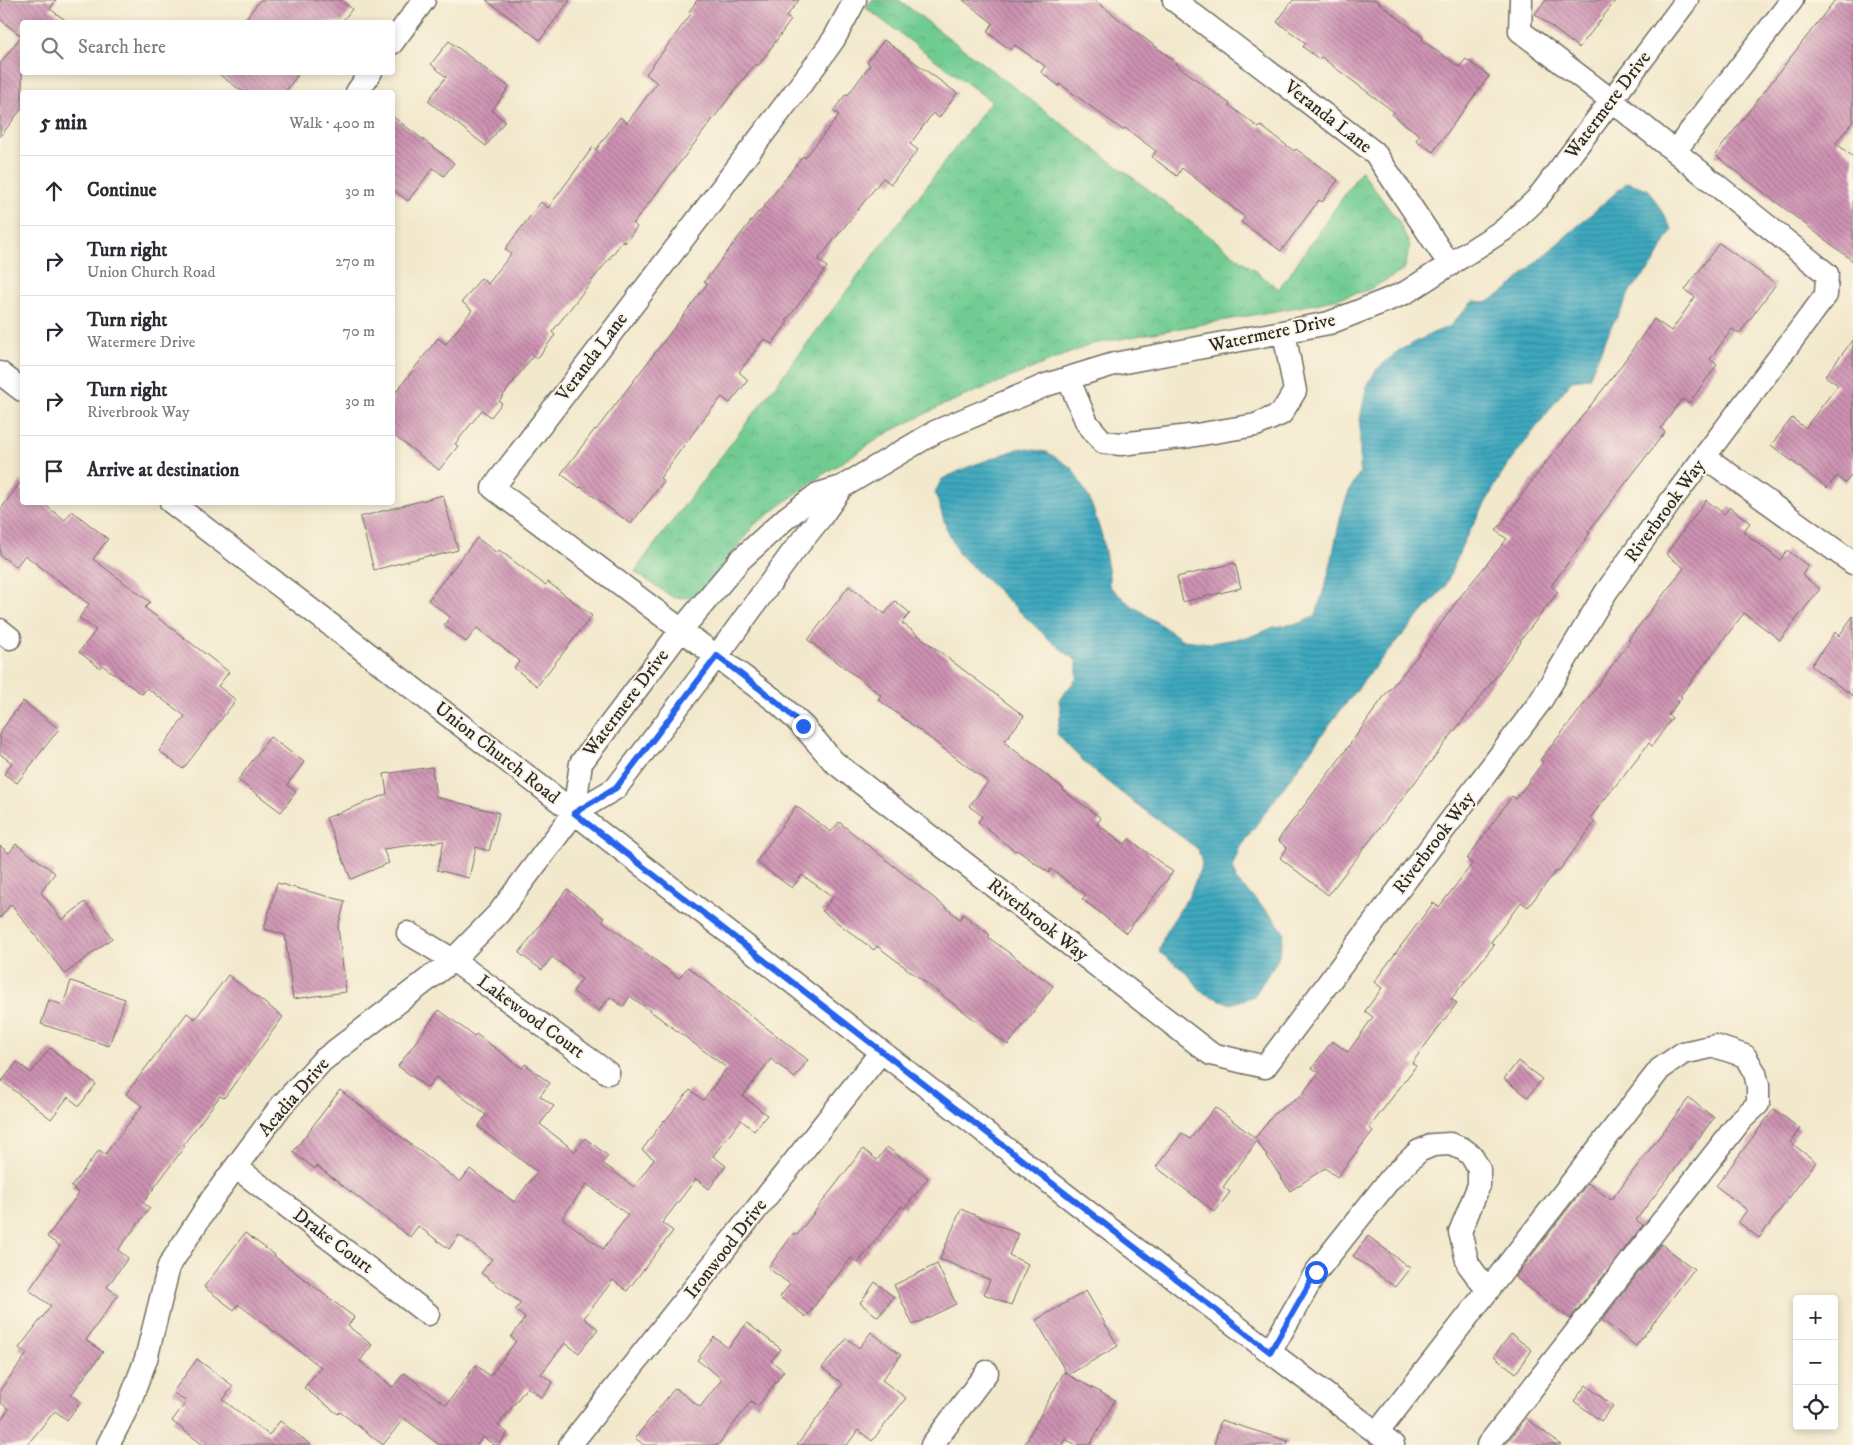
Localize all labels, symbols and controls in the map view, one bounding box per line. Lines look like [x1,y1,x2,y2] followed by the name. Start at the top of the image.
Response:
[20,20,395,75] search box
[38,34,66,62] icon: search
[78,36,166,59] text: Search here
[1559,47,1656,164] street label: Watermere Drive
[1279,75,1377,158] street label: Veranda Lane
[40,110,87,136] text: 5 min
[289,113,375,133] text: Walk · 400 m
[40,177,68,205] icon: ahead
[87,179,157,202] text: Continue
[345,181,375,201] text: 30 m
[87,239,167,262] text: Turn right
[40,247,68,275] icon: right
[335,251,375,271] text: 270 m
[87,262,215,282] text: Union Church Road
[551,308,633,407] street label: Veranda Lane
[1206,308,1337,358] street label: Watermere Drive
[87,309,167,332] text: Turn right
[40,317,68,345] icon: right
[343,321,375,341] text: 70 m
[87,332,195,352] text: Watermere Drive
[87,379,167,402] text: Turn right
[40,387,68,415] icon: right
[345,391,375,411] text: 30 m
[87,402,190,422] text: Riverbrook Way
[1620,454,1711,567] street label: Riverbrook Way
[40,457,68,485] icon: arrive
[87,459,239,482] text: Arrive at destination
[577,645,674,762] street label: Watermere Drive
[430,697,565,809] street label: Union Church Road
[792,715,815,738] route end
[1388,787,1480,899] street label: Riverbrook Way
[983,873,1094,967] street label: Riverbrook Way
[473,970,589,1064] street label: Lakewood Court
[253,1053,335,1141] street label: Acadia Drive
[680,1194,772,1304] street label: Ironwood Drive
[288,1203,378,1279] street label: Drake Court
[1305,1261,1328,1284] route start
[1793,1295,1838,1430] map controls
[1793,1295,1838,1340] button: +
[1793,1340,1838,1385] button: −
[1793,1385,1838,1430] button: locate

